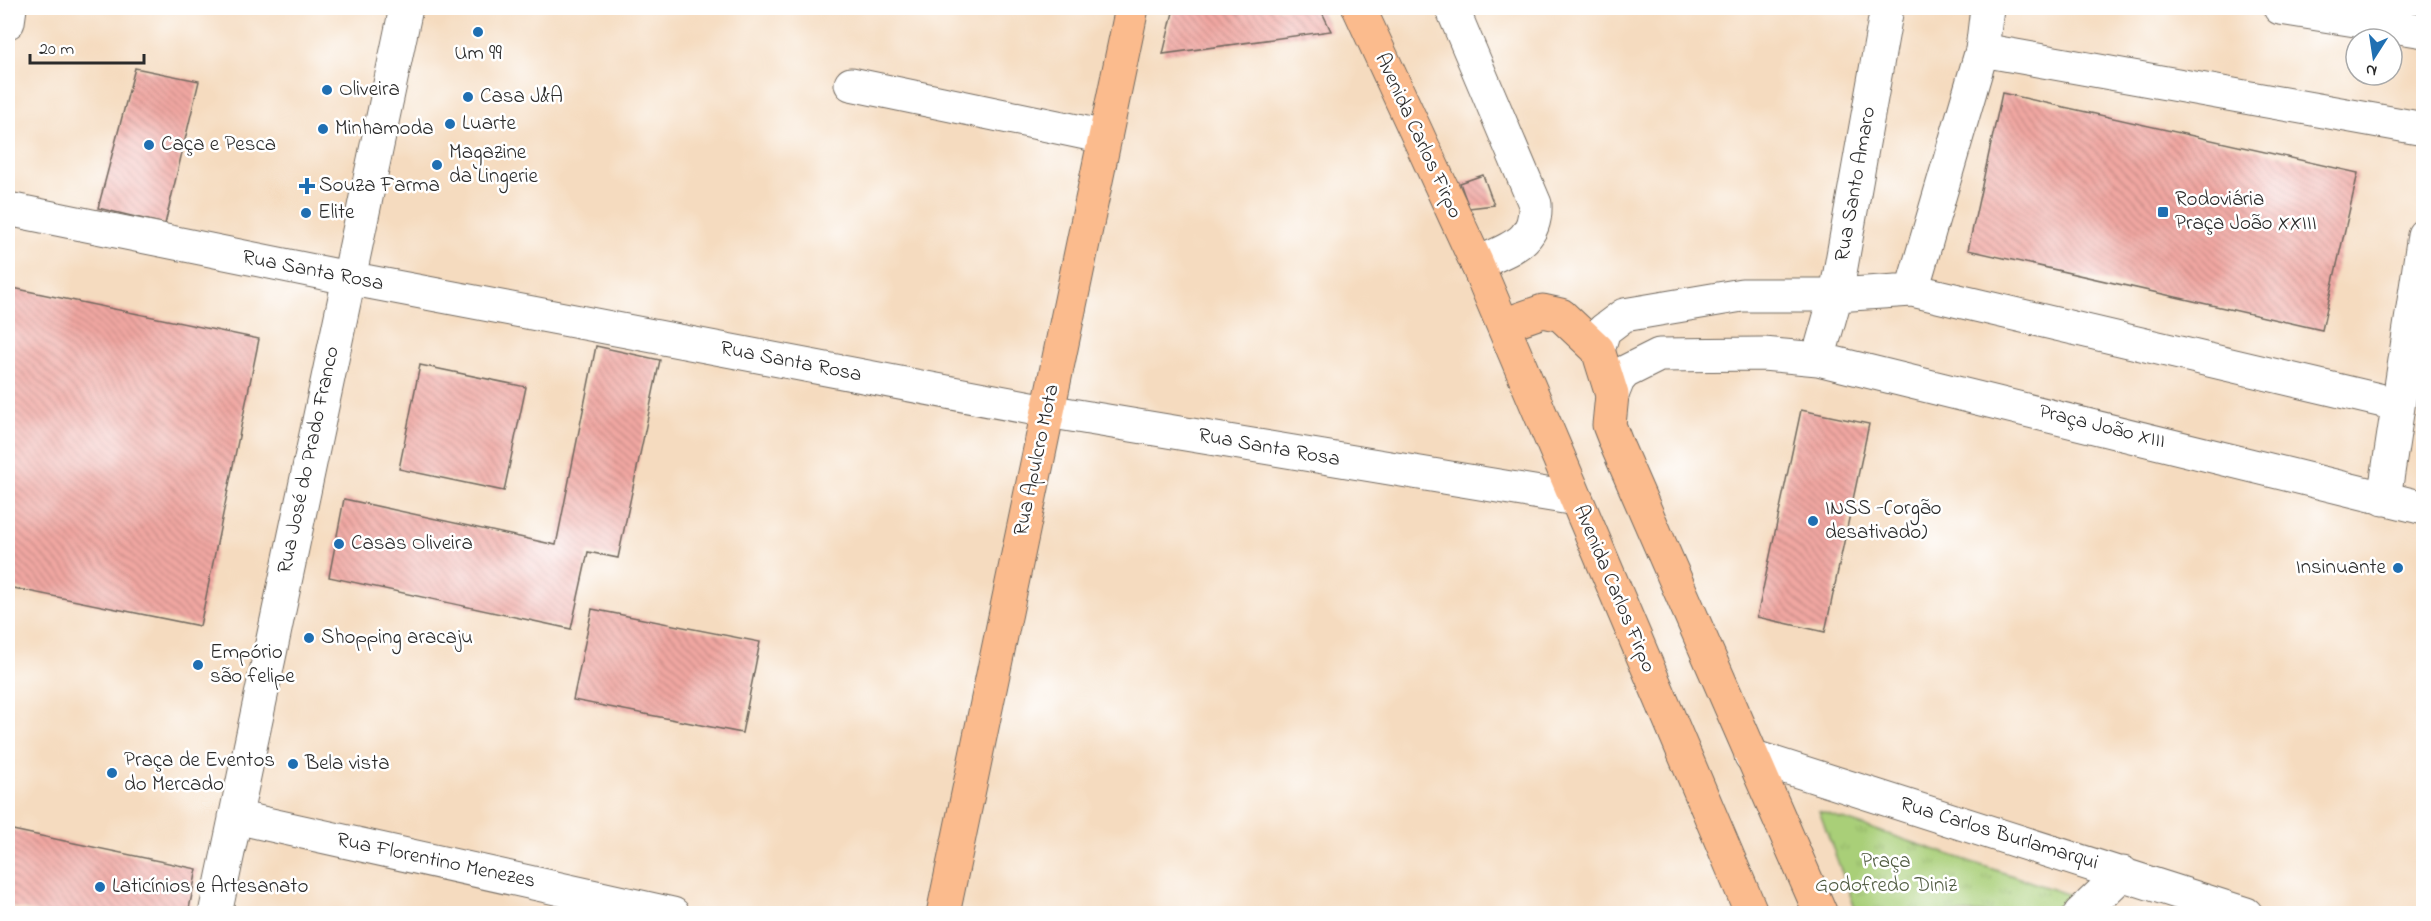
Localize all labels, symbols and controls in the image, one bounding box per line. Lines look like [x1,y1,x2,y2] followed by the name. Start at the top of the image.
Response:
[471,25,485,39] marker: Um 99
[30,27,144,65] scale bar
[2344,27,2404,87] north arrow
[39,37,74,63] text: 20 m
[454,39,502,69] place label: Um 99
[1366,48,1470,224] street label: Avenida Carlos Firpo
[2363,57,2379,83] text: N
[339,75,400,105] place label: Oliveira
[480,82,563,112] place label: Casa J&A
[320,83,334,97] marker: Oliveira
[461,90,475,104] marker: Casa J&A
[1828,104,1884,264] street label: Rua Santo Amaro
[462,109,517,139] place label: Luarte
[335,114,434,144] place label: Minhamoda
[443,117,457,131] marker: Luarte
[316,122,330,136] marker: Minhamoda
[161,130,276,160] place label: Caça e Pesca
[142,138,156,152] marker: Caça e Pesca
[449,138,538,194] place label: Magazine da Lingerie
[430,158,444,172] marker: Magazine da Lingerie
[319,171,440,201] place label: Souza Farma
[300,179,314,193] marker: Souza Farma
[2175,185,2317,239] place label: Rodoviária Praça João XXIII
[318,198,355,228] place label: Elite
[2156,205,2170,219] marker: Rodoviária Praça João XXIII
[299,206,313,220] marker: Elite
[240,243,386,299] street label: Rua Santa Rosa
[718,334,864,390] street label: Rua Santa Rosa
[270,343,348,576] street label: Rua José do Prado Franco
[1006,382,1068,538] street label: Rua Apulcro Mota
[2036,397,2168,457] street label: Praça João XIII
[1196,421,1342,475] street label: Rua Santa Rosa
[1825,494,1942,548] place label: INSS -(orgão desativado)
[1565,500,1663,678] street label: Avenida Carlos Firpo
[1806,514,1820,528] marker: INSS -(orgão desativado)
[351,529,473,559] place label: Casas Oliveira
[332,537,346,551] marker: Casas Oliveira
[2296,553,2387,583] place label: Insinuante
[2391,561,2405,575] marker: Insinuante
[321,623,473,655] place label: Shopping aracaju
[302,631,316,645] marker: Shopping aracaju
[210,638,295,692] place label: Empório são felipe
[191,658,205,672] marker: Empório são felipe
[124,746,275,800] place label: Praça de Eventos do Mercado
[304,749,390,779] place label: Bela vista
[286,757,300,771] marker: Bela vista
[105,766,119,780] marker: Praça de Eventos do Mercado
[1896,790,2102,878] street label: Rua Carlos Burlamarqui
[334,825,538,897] street label: Rua Florentino Menezes
[1815,847,1957,901] park label: Praça Godofredo Diniz
[112,872,308,902] place label: Laticínios e Artesanato
[93,880,107,894] marker: Laticínios e Artesanato

